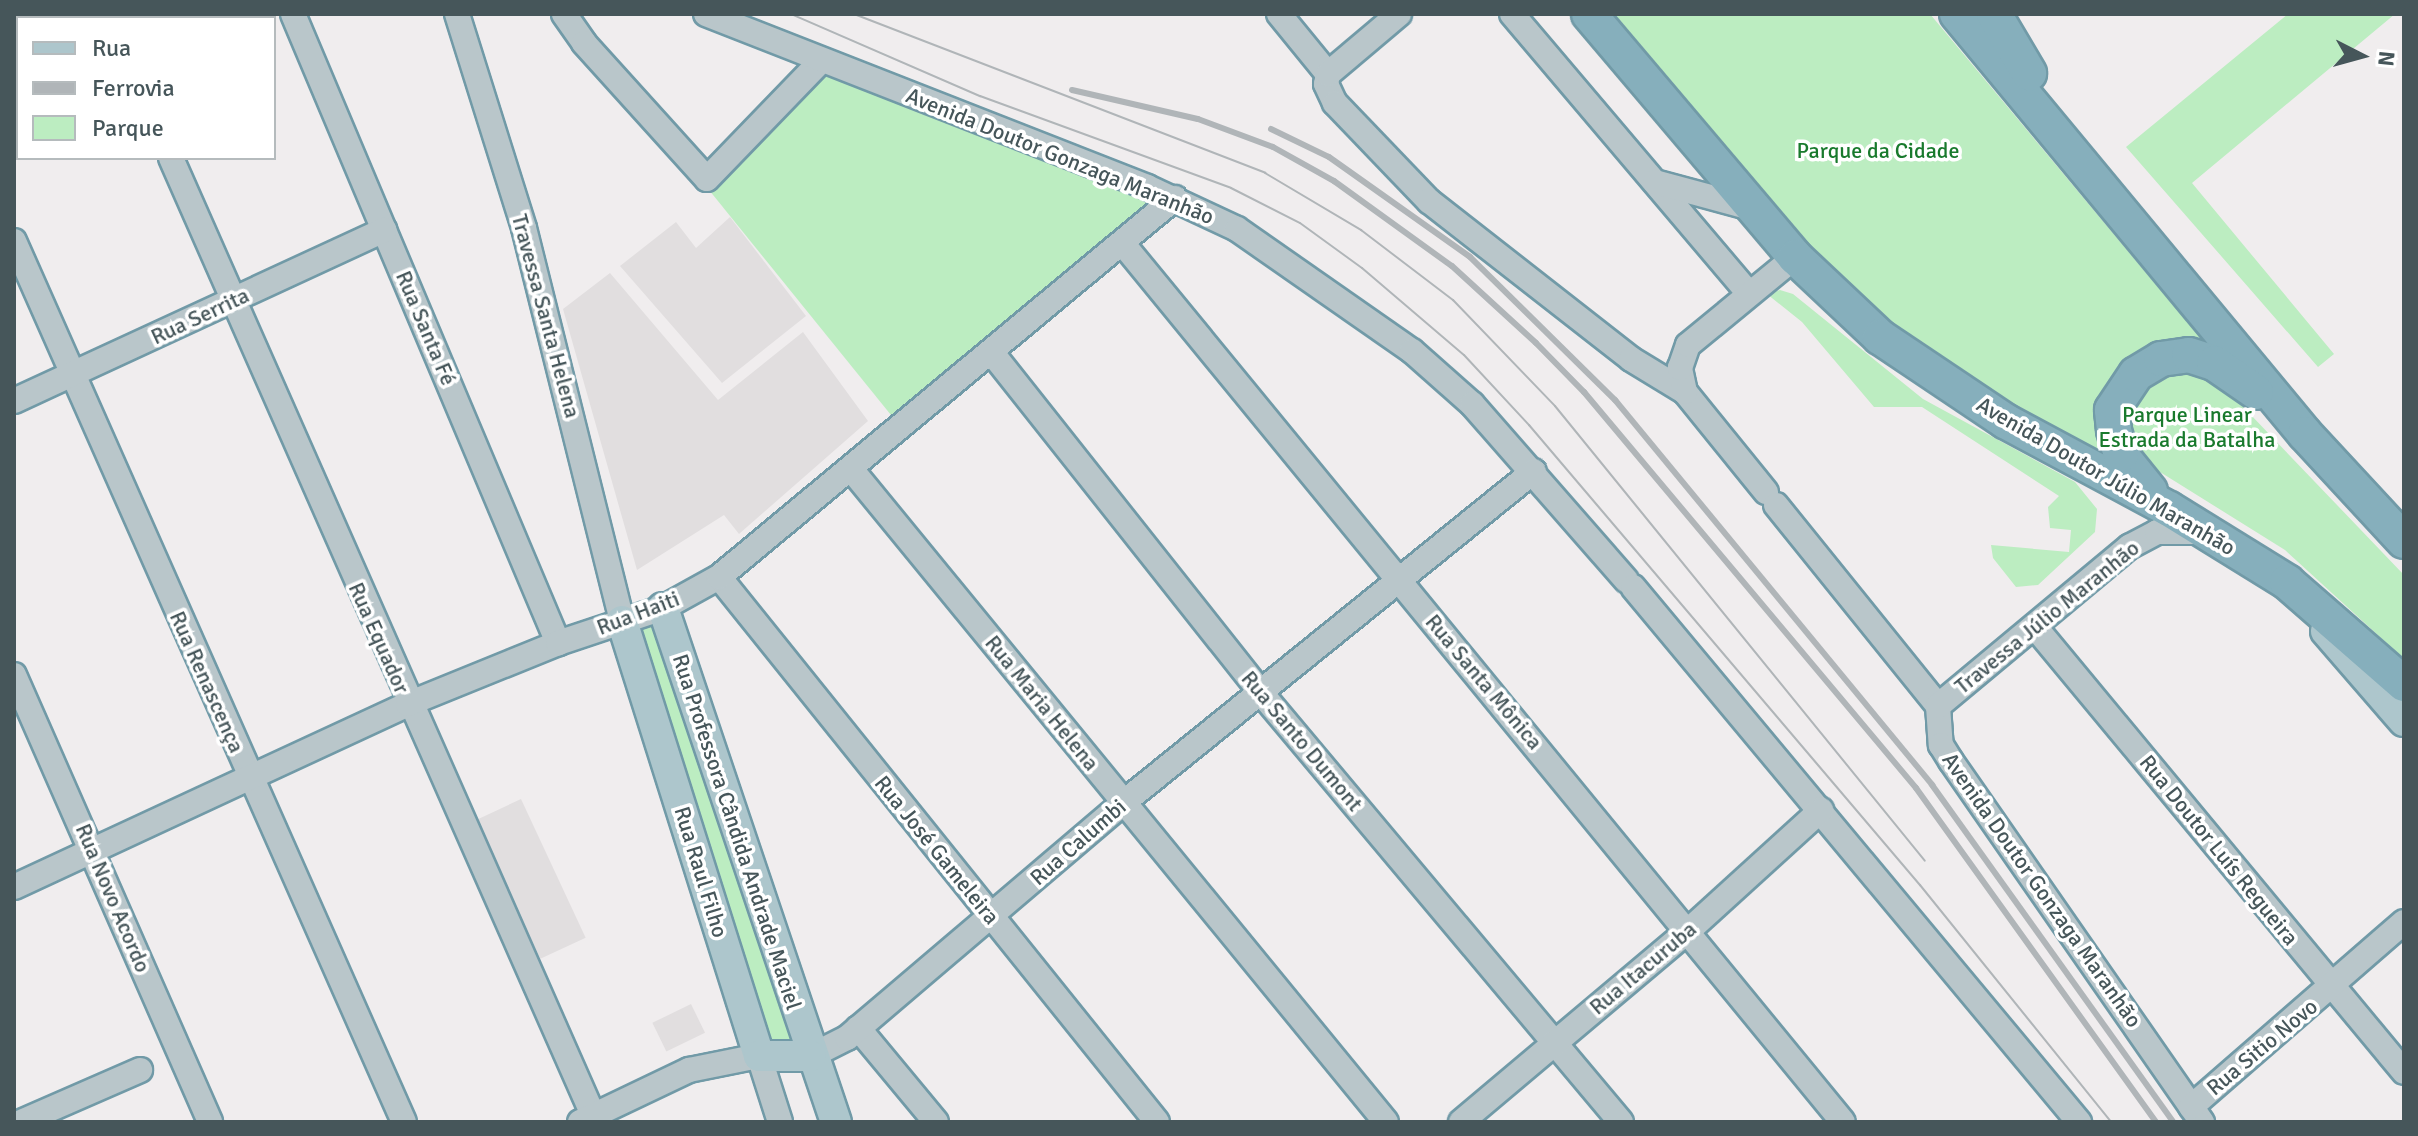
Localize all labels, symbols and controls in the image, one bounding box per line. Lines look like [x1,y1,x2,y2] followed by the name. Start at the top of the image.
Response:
[16,16,276,160] legend
[2322,16,2402,96] north arrow
[92,33,131,63] text: Rua
[2372,50,2401,68] text: N
[92,73,175,103] text: Ferrovia
[902,82,1218,230] street label: Avenida Doutor Gonzaga Maranhão
[92,113,164,143] text: Parque
[1797,138,1959,164] park label: Parque da Cidade
[506,211,586,421] street label: Travessa Santa Helena
[390,267,462,389] street label: Rua Santa Fé
[147,282,253,350] street label: Rua Serrita
[1972,391,2240,561] street label: Avenida Doutor Júlio Maranhão
[2099,401,2275,452] park label: Parque Linear Estrada da Batalha
[1950,535,2144,699] street label: Travessa Júlio Maranhão
[343,578,415,698] street label: Rua Equador
[593,585,683,641] street label: Rua Haiti
[164,607,250,757] street label: Rua Renascença
[1420,609,1548,755] street label: Rua Santa Mônica
[979,630,1105,776] street label: Rua Maria Helena
[667,651,807,1013] street label: Rua Professora Cândida Andrade Maciel
[1236,666,1368,816] street label: Rua Santo Dumont
[1937,747,2147,1033] street label: Avenida Doutor Gonzaga Maranhão
[2134,749,2304,951] street label: Rua Doutor Luís Regueira
[869,770,1005,930] street label: Rua José Gameleira
[1025,793,1131,891] street label: Rua Calumbi
[669,803,733,941] street label: Rua Raul Filho
[70,820,156,976] street label: Rua Novo Acordo
[1584,916,1702,1020] street label: Rua Itacuruba
[2201,993,2323,1101] street label: Rua Sitio Novo

